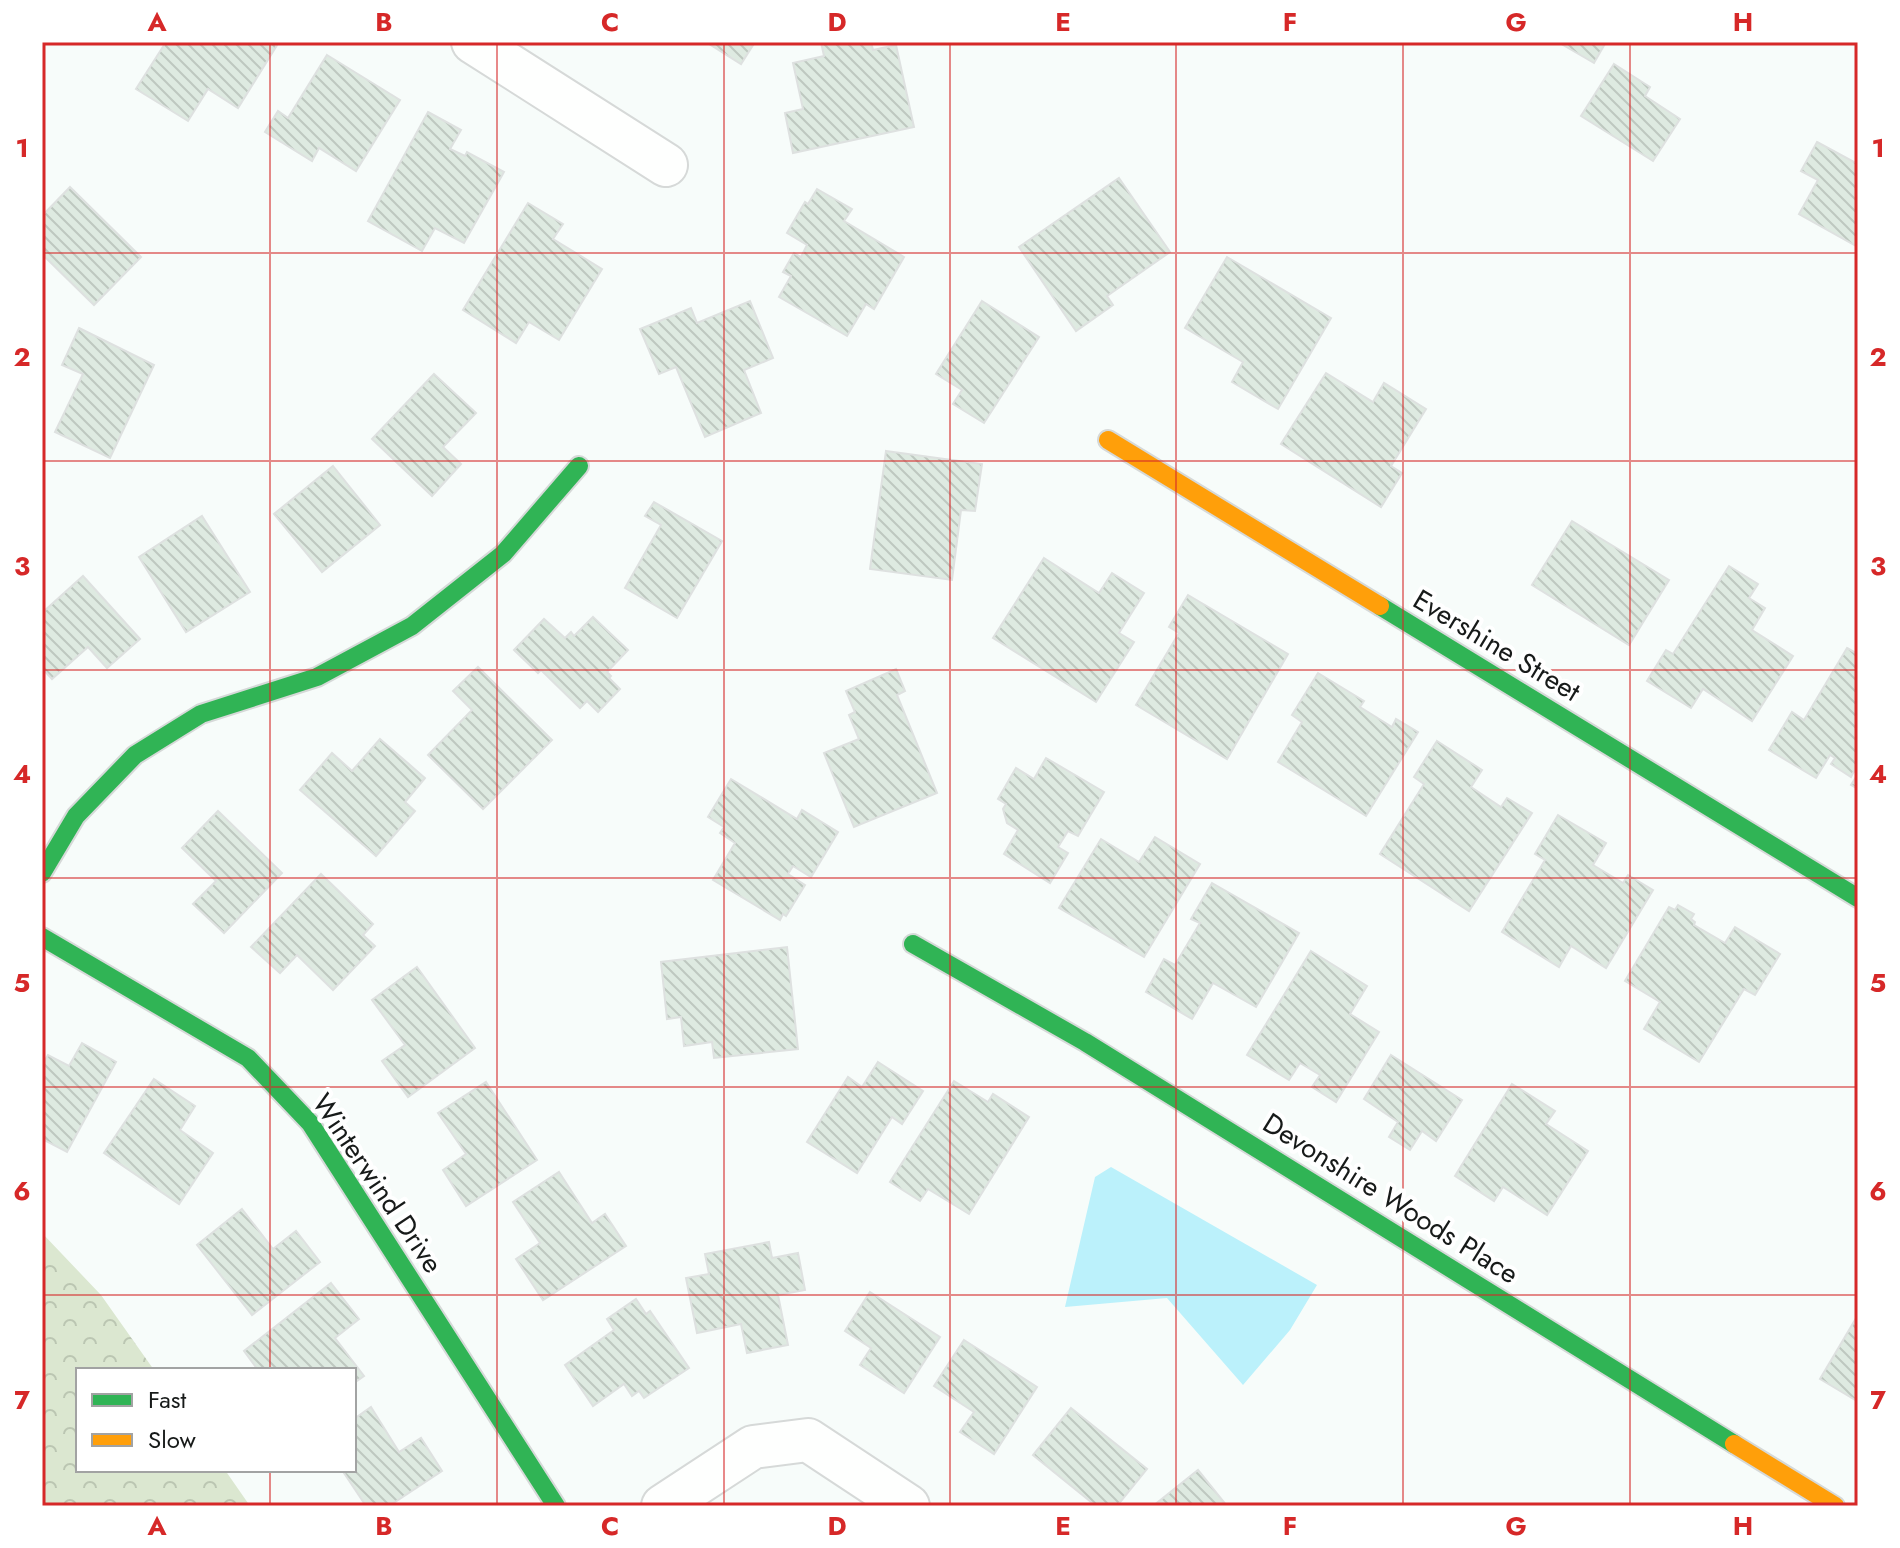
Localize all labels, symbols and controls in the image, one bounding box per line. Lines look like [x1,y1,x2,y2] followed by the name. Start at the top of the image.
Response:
[146,3,167,41] text: A
[375,3,393,41] text: B
[601,3,619,41] text: C
[827,3,847,41] text: D
[1055,3,1071,41] text: E
[1283,3,1297,41] text: F
[1505,3,1527,41] text: G
[1733,3,1753,41] text: H
[15,129,29,167] text: 1
[1871,129,1885,167] text: 1
[13,338,31,376] text: 2
[1869,338,1887,376] text: 2
[14,547,30,585] text: 3
[1870,547,1886,585] text: 3
[1405,579,1589,712] street label: Evershine Street
[13,755,31,793] text: 4
[1869,755,1887,793] text: 4
[14,964,30,1002] text: 5
[1870,964,1886,1002] text: 5
[302,1085,453,1281] street label: Winterwind Drive
[1255,1103,1527,1294] street label: Devonshire Woods Place
[13,1172,31,1210] text: 6
[1869,1172,1887,1210] text: 6
[76,1368,356,1472] legend
[14,1381,30,1419] text: 7
[1870,1381,1886,1419] text: 7
[148,1382,186,1417] text: Fast
[148,1422,196,1457] text: Slow
[146,1507,167,1545] text: A
[375,1507,393,1545] text: B
[601,1507,619,1545] text: C
[827,1507,847,1545] text: D
[1055,1507,1071,1545] text: E
[1283,1507,1297,1545] text: F
[1505,1507,1527,1545] text: G
[1733,1507,1753,1545] text: H

